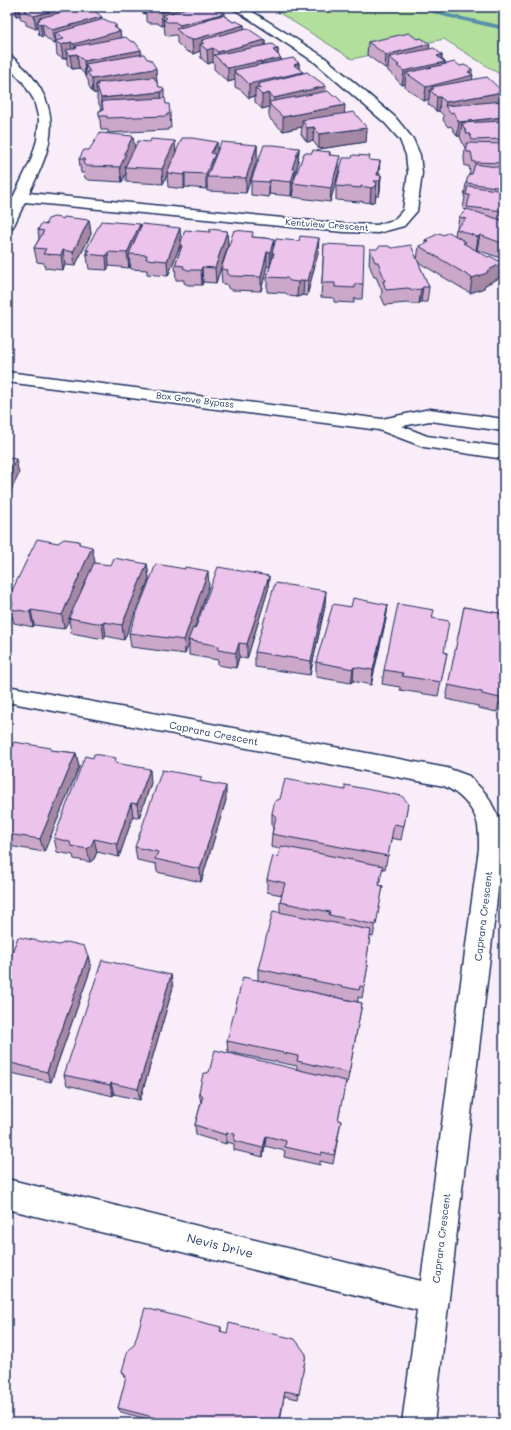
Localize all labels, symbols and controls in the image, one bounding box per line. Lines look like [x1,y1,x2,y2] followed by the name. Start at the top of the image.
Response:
[285,216,369,233] street label: Kentview Crescent
[156,389,235,410] street label: Box Grove Bypass
[168,717,260,749] street label: Caprara Crescent
[471,870,495,962] street label: Caprara Crescent
[429,1192,453,1284] street label: Caprara Crescent
[185,1229,255,1261] street label: Nevis Drive

